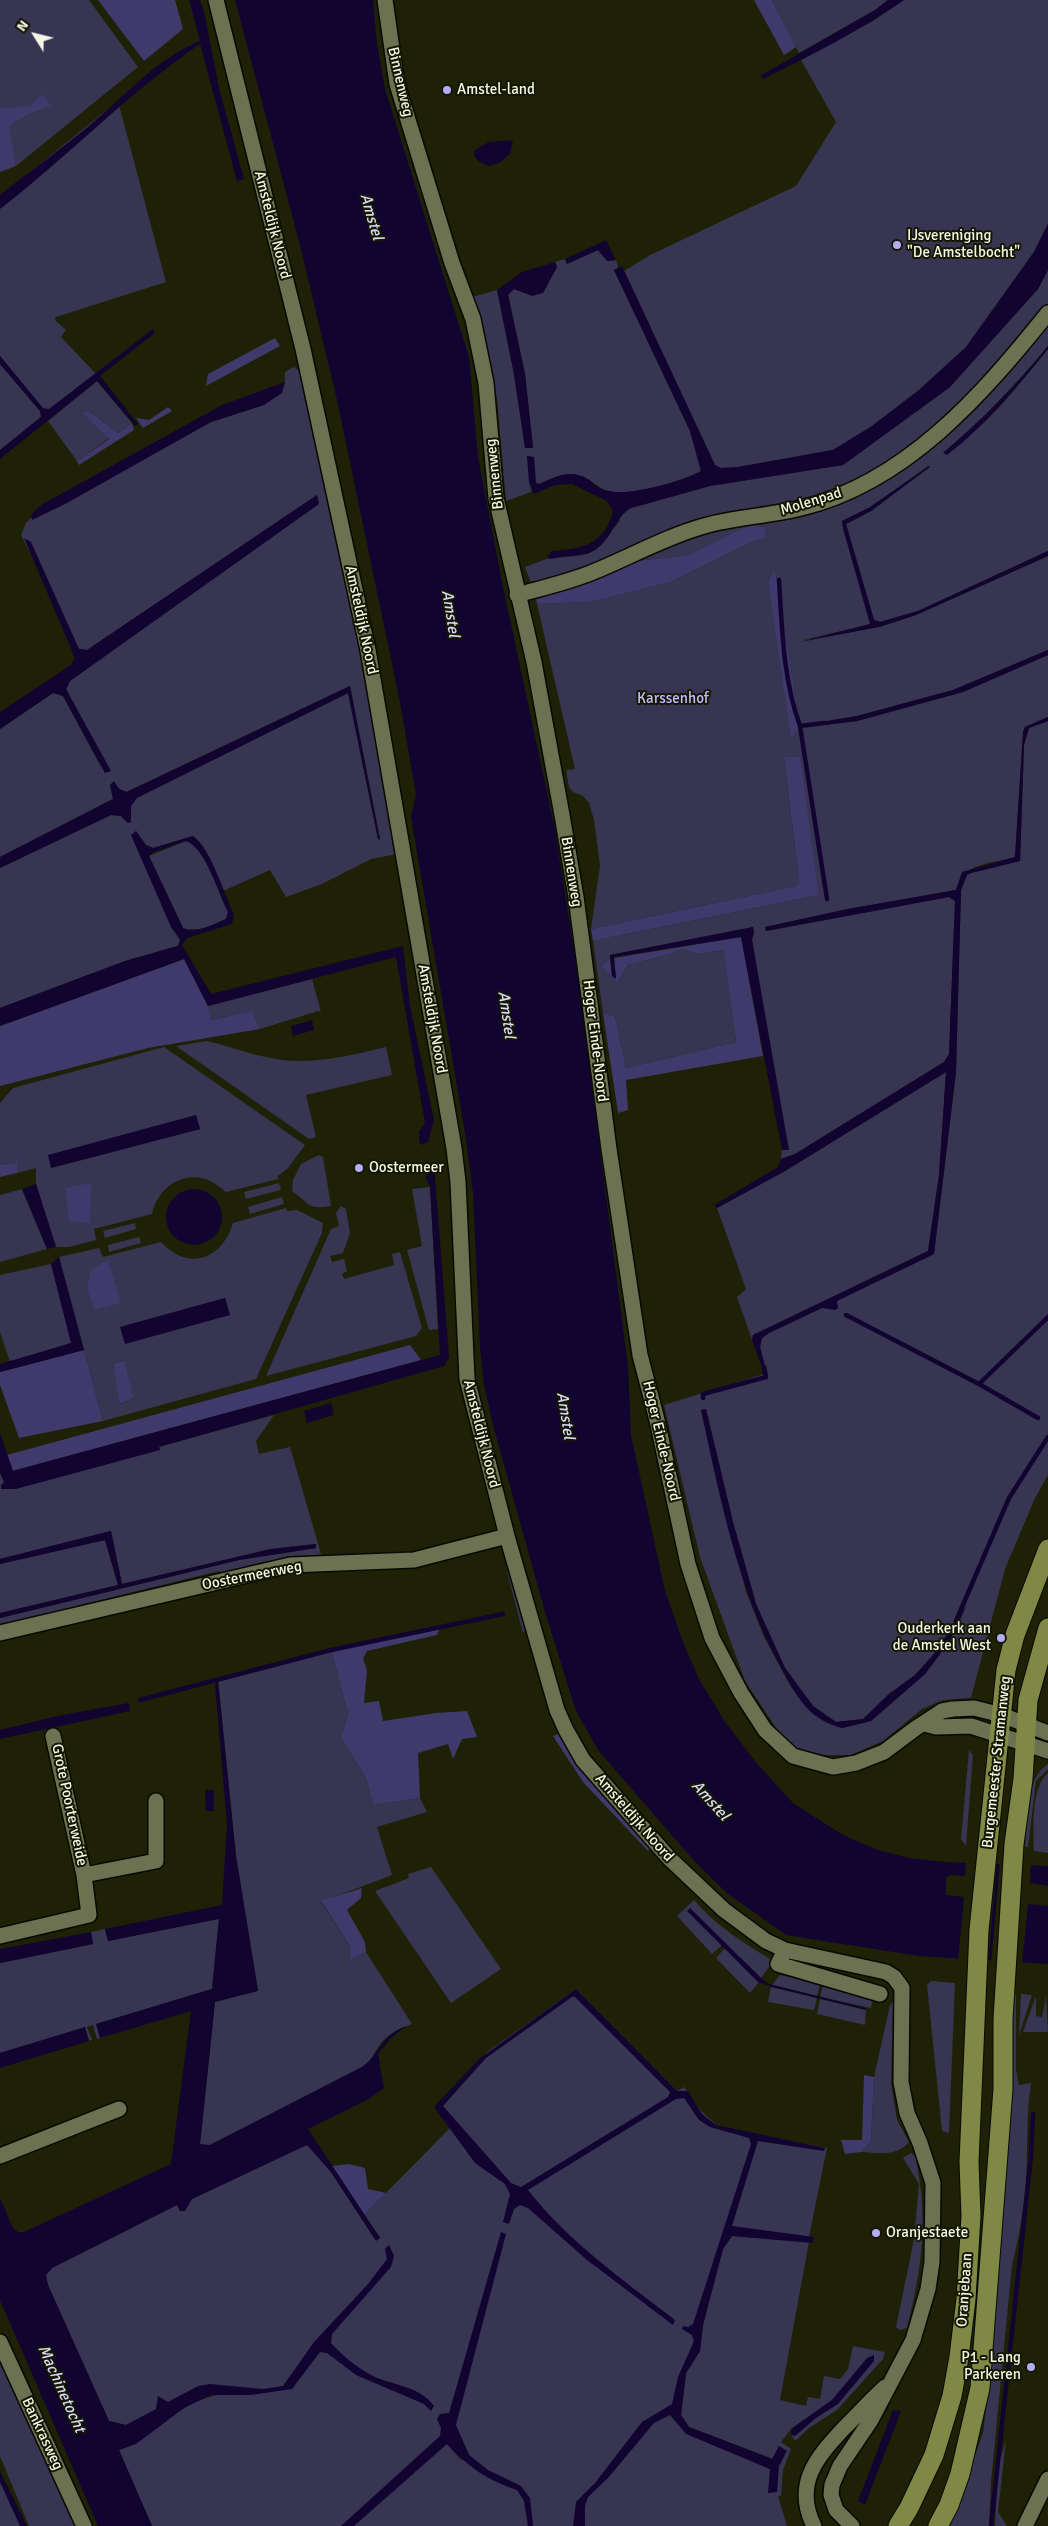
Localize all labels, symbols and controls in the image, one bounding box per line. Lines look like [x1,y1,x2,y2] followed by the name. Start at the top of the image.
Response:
[10,10,60,60] north arrow
[13,17,32,35] text: N
[383,45,417,119] street label: Binnenweg
[457,81,535,99] place label: Amstel-land
[441,84,453,96] marker: Amstel-land
[250,169,294,281] street label: Amsteldijk Noord
[355,191,387,243] water label: Amstel
[907,227,1020,262] place label: IJsvereniging "De Amstelbocht"
[891,239,903,251] marker: IJsvereniging "De Amstelbocht"
[482,438,508,510] street label: Binnenweg
[778,484,844,520] street label: Molenpad
[341,564,381,676] street label: Amsteldijk Noord
[437,589,463,639] water label: Amstel
[637,690,709,708] park label: Karssenhof
[557,836,585,908] street label: Binnenweg
[414,963,450,1075] street label: Amsteldijk Noord
[579,979,611,1103] street label: Hoger Einde-Noord
[493,990,519,1040] water label: Amstel
[369,1159,444,1177] place label: Oostermeer
[353,1162,365,1174] marker: Oostermeer
[459,1378,503,1490] street label: Amsteldijk Noord
[638,1379,684,1503] street label: Hoger Einde-Noord
[552,1391,578,1441] water label: Amstel
[201,1558,303,1594] street label: Oostermeerweg
[893,1620,991,1655] place label: Ouderkerk aan de Amstel West
[995,1632,1007,1644] marker: Ouderkerk aan de Amstel West
[979,1675,1015,1849] street label: Burgemeester Stramanweg
[47,1742,91,1868] street label: Grote Poorterweide
[591,1770,677,1866] street label: Amsteldijk Noord
[687,1777,733,1825] water label: Amstel
[886,2224,968,2242] place label: Oranjestaete
[870,2227,882,2239] marker: Oranjestaete
[953,2252,977,2328] street label: Oranjebaan
[33,2342,89,2436] water label: Machinetocht
[961,2349,1021,2384] place label: P1 - Lang Parkeren
[1025,2361,1037,2373] marker: P1 - Lang Parkeren
[17,2395,67,2473] street label: Bankrasweg

